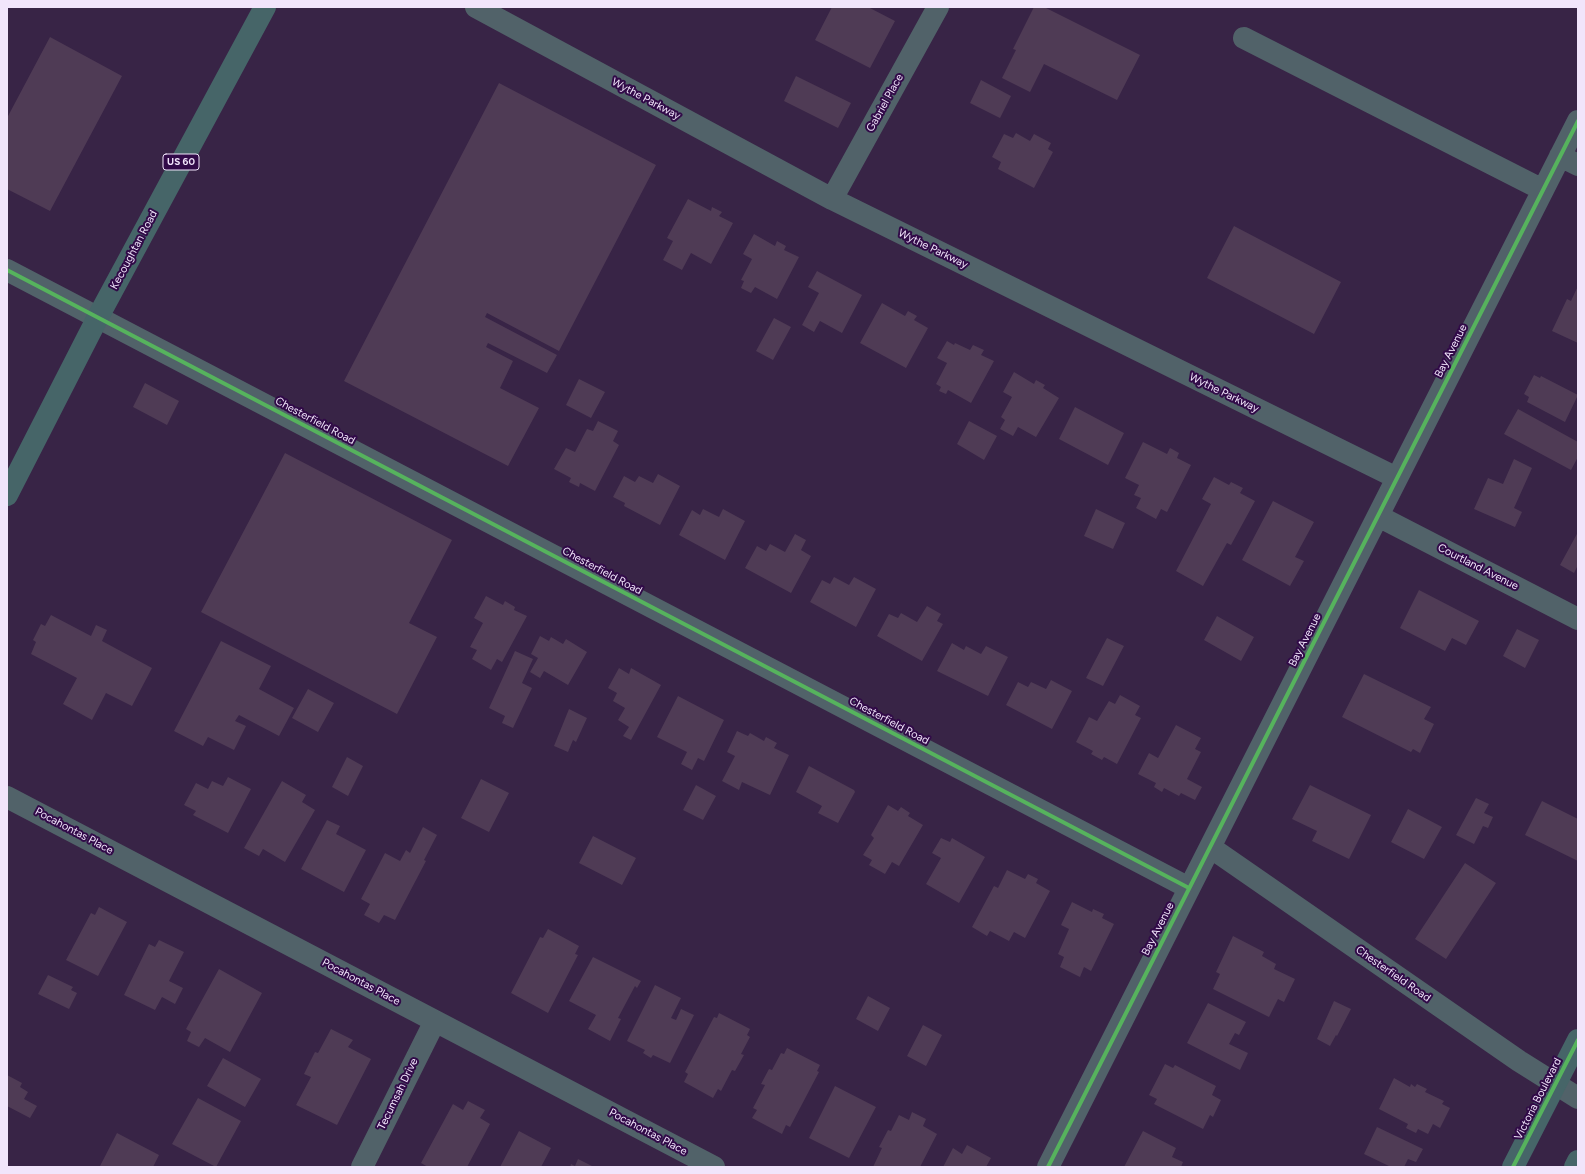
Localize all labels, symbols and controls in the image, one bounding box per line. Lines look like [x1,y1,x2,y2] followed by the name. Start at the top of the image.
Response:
[864,72,906,134] street label: Gabriel Place
[609,75,683,123] street label: Wythe Parkway
[163,154,199,170] road number: US 60
[108,208,160,292] street label: Kecoughtan Road
[896,226,970,272] street label: Wythe Parkway
[1432,322,1470,380] street label: Bay Avenue
[1187,370,1261,416] street label: Wythe Parkway
[273,394,357,448] street label: Chesterfield Road
[1435,541,1521,593] street label: Courtland Avenue
[560,544,644,598] street label: Chesterfield Road
[1286,611,1324,669] street label: Bay Avenue
[847,694,931,748] street label: Chesterfield Road
[33,805,115,857] street label: Pocahontas Place
[1139,900,1177,958] street label: Bay Avenue
[1353,943,1433,1005] street label: Chesterfield Road
[320,956,402,1008] street label: Pocahontas Place
[375,1056,421,1132] street label: Tecumsah Drive
[1512,1056,1564,1142] street label: Victoria Boulevard
[607,1106,689,1158] street label: Pocahontas Place

